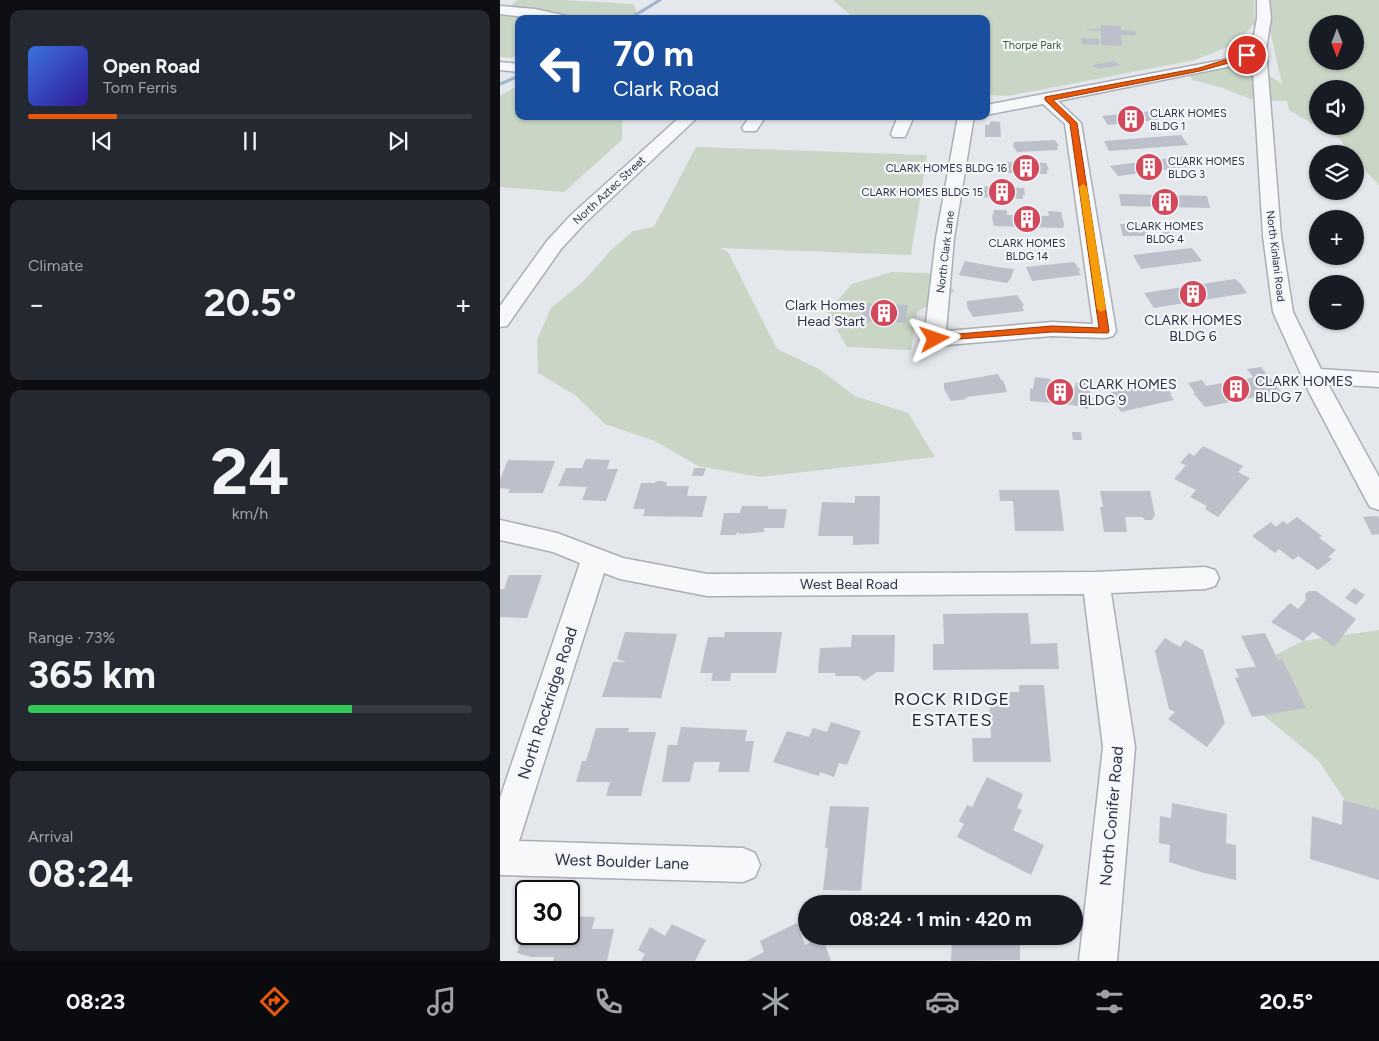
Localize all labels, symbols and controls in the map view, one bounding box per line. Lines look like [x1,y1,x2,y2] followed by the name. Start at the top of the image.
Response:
[1309,15,1364,70] north arrow
[1309,15,1364,330] map controls
[613,33,694,75] text: 70 m
[1226,34,1268,76] pin
[530,35,595,100] icon: left
[1003,39,1062,52] park label: Thorpe Park
[1233,41,1261,69] icon: arrive
[103,55,200,78] text: Open Road
[613,75,719,102] text: Clark Road
[103,78,177,97] text: Tom Ferris
[1309,80,1364,135] button: sound
[1116,104,1146,134] building icon: CLARK HOMES BLDG 1
[1150,107,1227,133] place label: CLARK HOMES BLDG 1
[88,127,116,155] icon: previous
[236,127,264,155] icon: pause
[384,127,412,155] icon: next
[1309,145,1364,200] button: layers
[1134,152,1164,182] building icon: CLARK HOMES BLDG 3
[1011,153,1041,183] building icon: CLARK HOMES BLDG 16
[571,154,648,227] street label: North Aztec Street
[1168,155,1245,181] place label: CLARK HOMES BLDG 3
[886,162,1007,175] place label: CLARK HOMES BLDG 16
[987,177,1017,207] building icon: CLARK HOMES BLDG 15
[862,186,983,199] place label: CLARK HOMES BLDG 15
[1150,187,1180,217] building icon: CLARK HOMES BLDG 4
[1012,204,1042,234] building icon: CLARK HOMES BLDG 14
[934,210,957,294] street label: North Clark Lane
[1263,210,1288,302] street label: North Kinlani Road
[1309,210,1364,265] button: +
[1127,220,1204,246] place label: CLARK HOMES BLDG 4
[989,237,1066,263] place label: CLARK HOMES BLDG 14
[28,256,83,275] text: Climate
[1309,275,1364,330] button: −
[1178,279,1208,309] building icon: CLARK HOMES BLDG 6
[204,280,296,326] text: 20.5°
[28,287,45,321] text: −
[455,287,472,321] text: +
[785,297,865,330] place label: Clark Homes Head Start
[869,298,899,328] building icon: Clark Homes Head Start
[908,312,960,364] position arrow
[1144,312,1242,345] place label: CLARK HOMES BLDG 6
[1255,373,1353,406] place label: CLARK HOMES BLDG 7
[1221,374,1251,404] building icon: CLARK HOMES BLDG 7
[1079,376,1177,409] place label: CLARK HOMES BLDG 9
[1045,377,1075,407] building icon: CLARK HOMES BLDG 9
[211,432,289,510] text: 24
[232,504,268,523] text: km/h
[800,576,898,593] street label: West Beal Road
[514,625,581,782] street label: North Rockridge Road
[28,628,115,647] text: Range · 73%
[28,652,156,698] text: 365 km
[894,688,1010,731] district label: ROCK RIDGE ESTATES
[1096,745,1127,887] street label: North Conifer Road
[28,827,73,846] text: Arrival
[555,850,690,873] street label: West Boulder Lane
[28,851,133,897] text: 08:24
[515,880,580,945] speed limit sign: 30
[850,908,1031,931] text: 08:24 · 1 min · 420 m
[257,984,292,1019] icon: directions
[424,984,459,1019] icon: music
[591,984,626,1019] icon: phone
[758,984,793,1019] icon: climate
[925,984,960,1019] icon: car
[1092,984,1127,1019] icon: filters
[66,988,125,1015] text: 08:23
[1259,988,1313,1015] text: 20.5°

